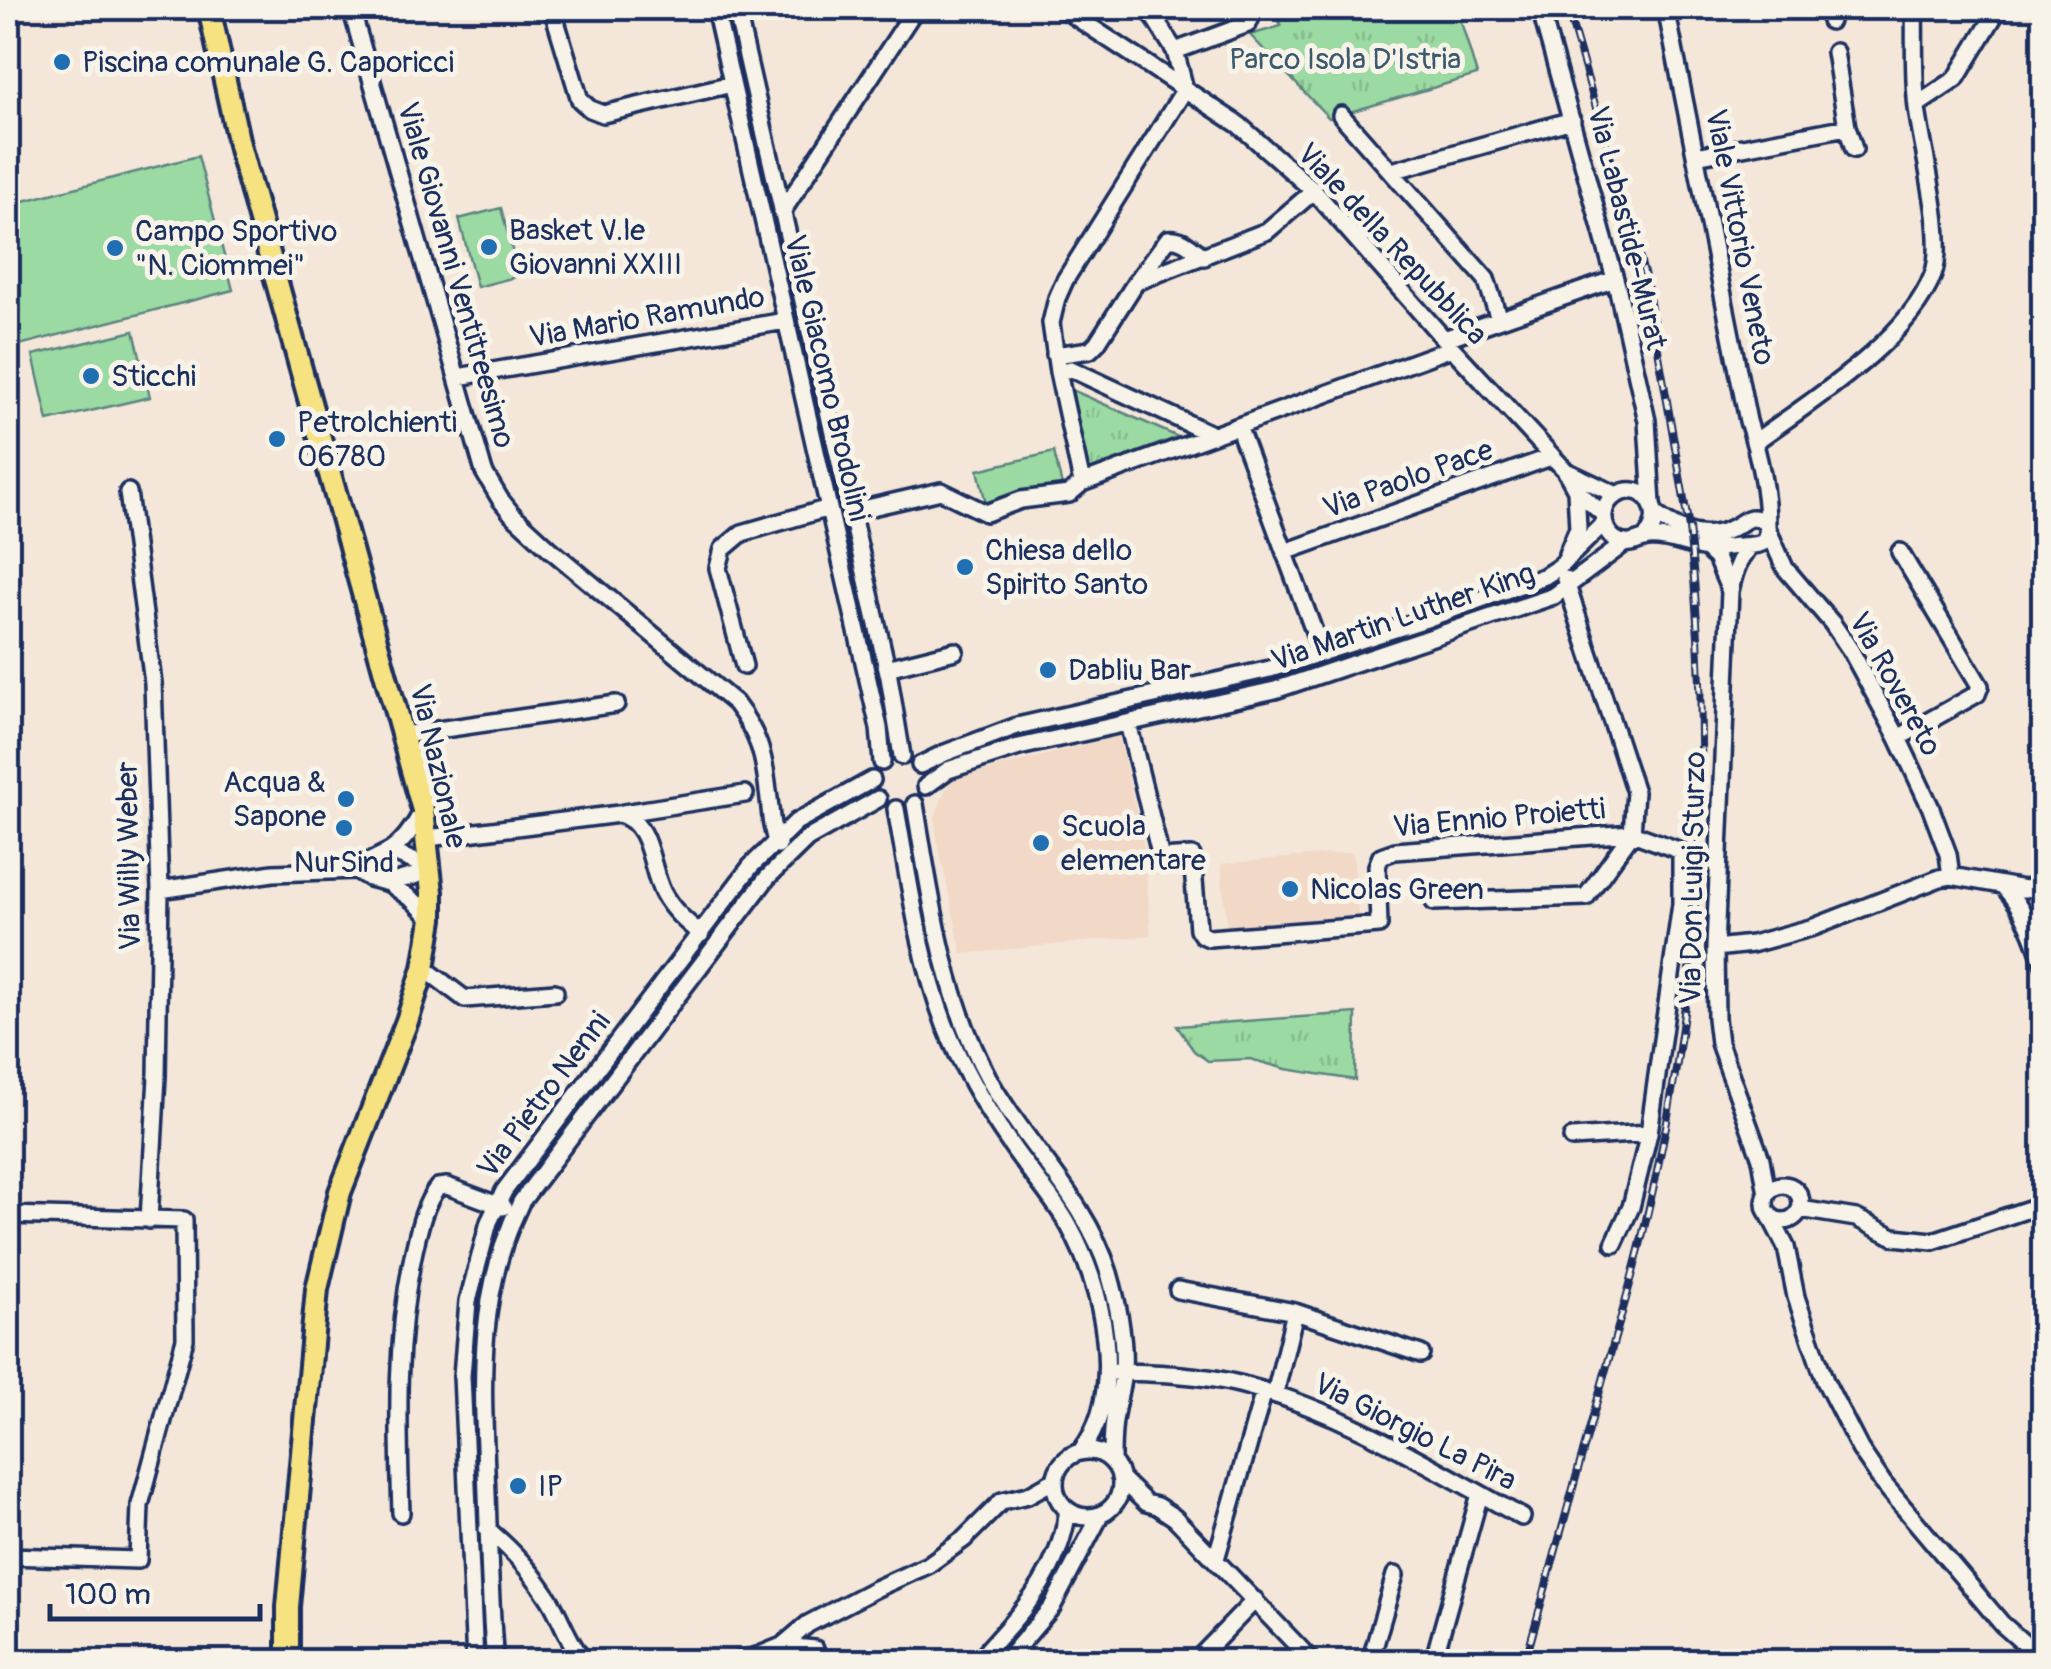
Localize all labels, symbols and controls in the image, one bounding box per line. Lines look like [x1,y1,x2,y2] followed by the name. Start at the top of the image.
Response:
[1229,41,1461,78] park label: Parco Isola D'Istria
[82,44,454,81] place label: Piscina comunale G. Caporicci
[51,51,73,73] marker: Piscina comunale G. Caporicci
[389,98,523,452] street label: Viale Giovanni Ventitreesimo
[1579,103,1675,354] street label: Via Labastide-Murat
[1697,106,1783,368] street label: Viale Vittorio Veneto
[1289,135,1495,353] street label: Viale della Repubblica
[509,212,682,283] place label: Basket V.le Giovanni XXIII
[135,213,337,284] place label: Campo Sportivo "N. Ciommei"
[776,231,878,525] street label: Viale Giacomo Brodolini
[478,236,500,258] marker: Basket V.le Giovanni XXIII
[104,237,126,259] marker: Campo Sportivo "N. Ciommei"
[526,278,768,356] street label: Via Mario Ramundo
[111,358,196,395] place label: Sticchi
[80,365,102,387] marker: Sticchi
[297,404,457,475] place label: Petrolchienti 06780
[266,428,288,450] marker: Petrolchienti 06780
[1318,431,1498,527] street label: Via Paolo Pace
[985,532,1148,603] place label: Chiesa dello Spirito Santo
[1266,555,1540,679] street label: Via Martin Luther King
[954,556,976,578] marker: Chiesa dello Spirito Santo
[1840,606,1950,762] street label: Via Rovereto
[1068,652,1191,689] place label: Dabliu Bar
[1037,659,1059,681] marker: Dabliu Bar
[401,680,475,852] street label: Via Nazionale
[1672,751,1714,1005] street label: Via Don Luigi Sturzo
[109,761,149,951] street label: Via Willy Weber
[223,764,326,835] place label: Acqua & Sapone
[335,788,357,810] marker: Acqua & Sapone
[1391,790,1607,846] street label: Via Ennio Proietti
[1061,808,1206,879] place label: Scuola elementare
[333,817,355,839] marker: NurSind
[1030,832,1052,854] marker: Scuola elementare
[294,844,394,881] place label: NurSind
[1310,871,1484,908] place label: Nicolas Green
[1279,878,1301,900] marker: Nicolas Green
[469,1004,619,1186] street label: Via Pietro Nenni
[1307,1365,1523,1499] street label: Via Giorgio La Pira
[538,1468,563,1505] place label: IP
[507,1475,529,1497] marker: IP
[50,1559,260,1621] scale bar
[65,1576,151,1613] text: 100 m

